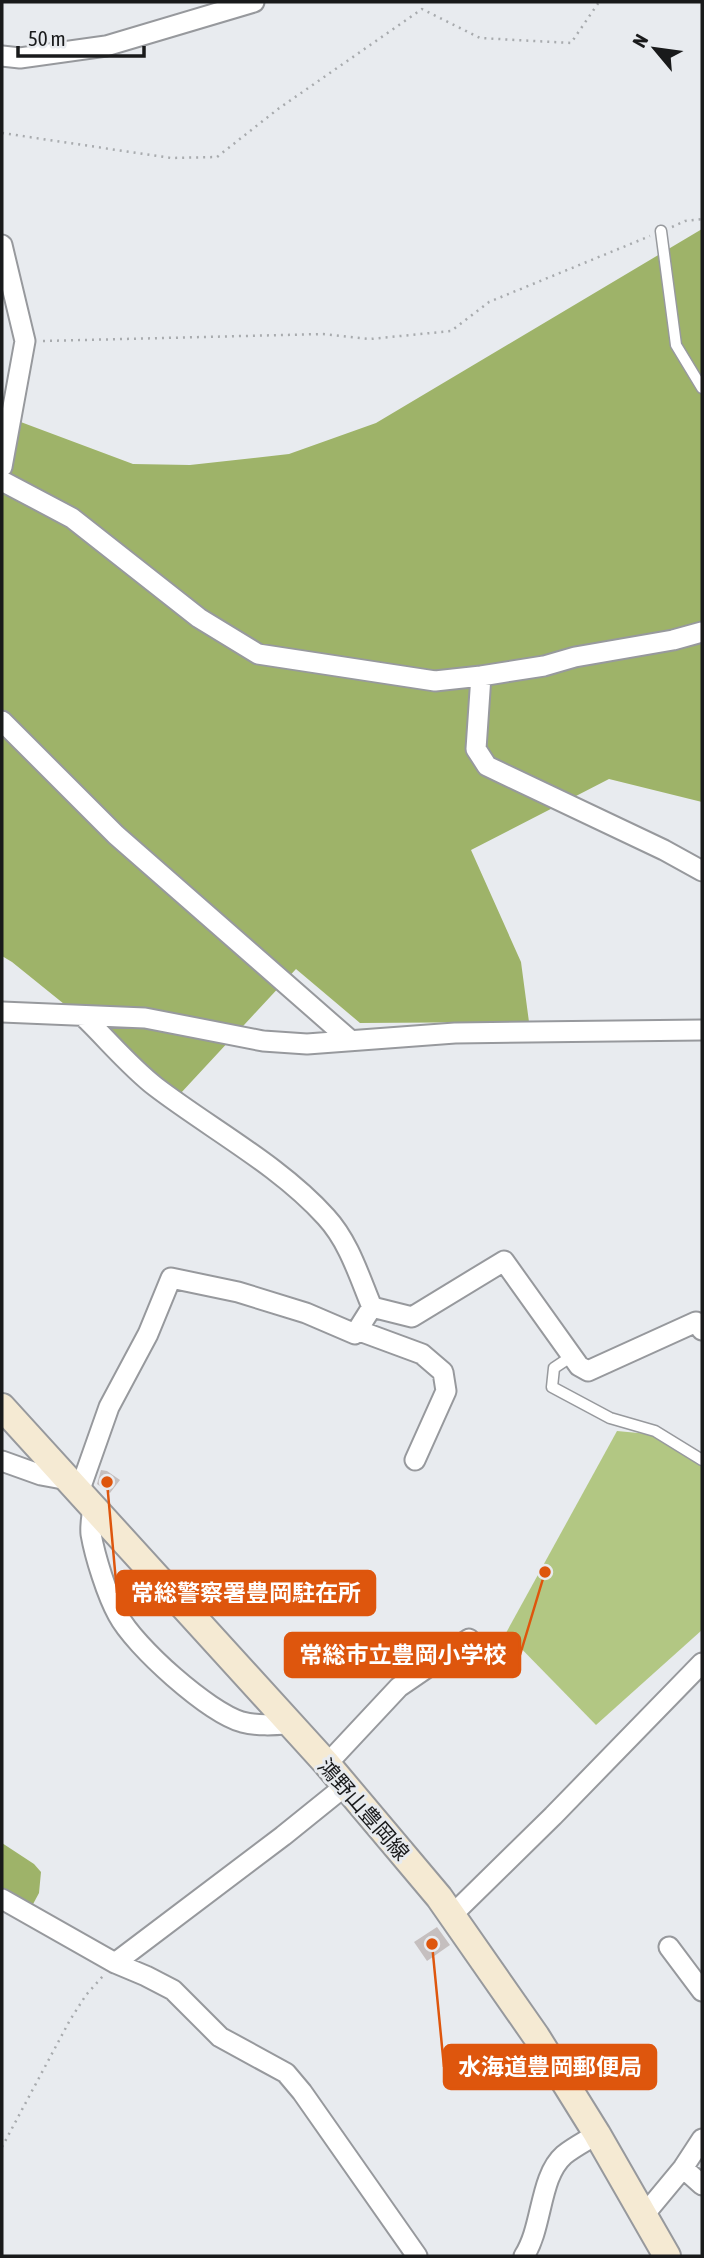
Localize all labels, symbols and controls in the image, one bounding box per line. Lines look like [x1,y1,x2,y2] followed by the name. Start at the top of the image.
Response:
[18,14,144,58] scale bar
[620,14,690,84] north arrow
[28,26,66,50] text: 50 m
[628,31,652,51] text: N
[117,1571,375,1615] callout: 常総警察署豊岡駐在所
[131,1580,361,1606] text: 常総警察署豊岡駐在所
[285,1633,520,1677] callout: 常総市立豊岡小学校
[300,1642,507,1668] text: 常総市立豊岡小学校
[314,1754,414,1864] street label: 鴻野山豊岡線
[444,2045,656,2089] callout: 水海道豊岡郵便局
[458,2054,642,2080] text: 水海道豊岡郵便局

